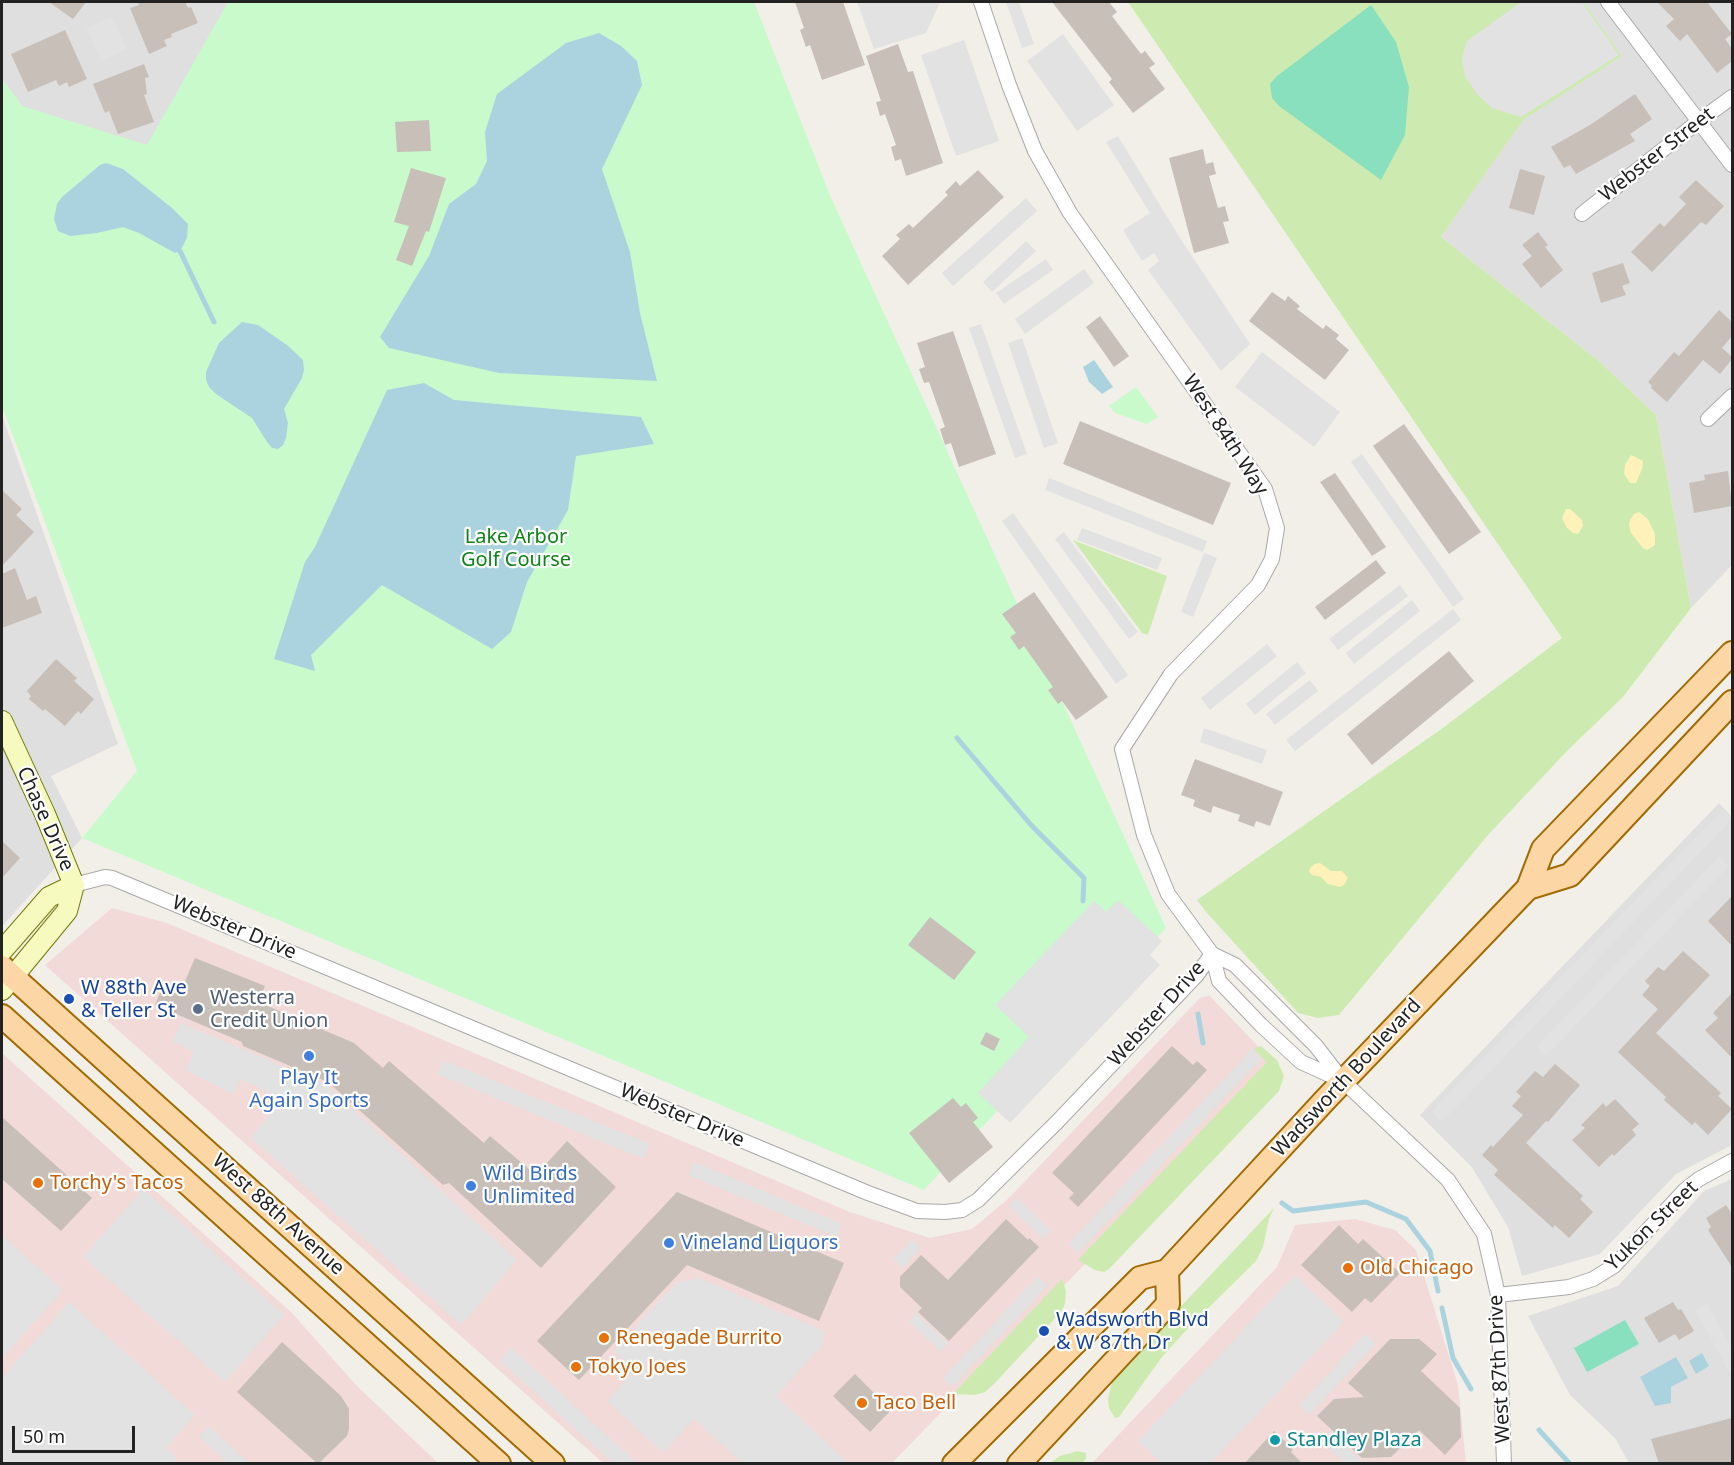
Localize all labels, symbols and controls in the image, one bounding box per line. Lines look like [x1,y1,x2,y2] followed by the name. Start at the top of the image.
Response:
[1595,103,1719,207] street label: Webster Street
[1177,370,1273,500] street label: West 84th Way
[461,525,571,572] park label: Lake Arbor Golf Course
[11,763,79,875] street label: Chase Drive
[168,891,300,965] street label: Webster Drive
[1104,957,1210,1071] street label: Webster Drive
[81,976,187,1023] place label: W 88th Ave & Teller St
[210,986,328,1033] place label: Westerra Credit Union
[62,992,76,1006] marker: W 88th Ave & Teller St
[1268,994,1426,1162] street label: Wadsworth Boulevard
[191,1002,205,1016] marker: Westerra Credit Union
[302,1049,316,1063] marker: Play It Again Sports
[249,1066,369,1113] place label: Play It Again Sports
[616,1079,748,1153] street label: Webster Drive
[207,1149,349,1281] street label: West 88th Avenue
[483,1162,577,1209] place label: Wild Birds Unlimited
[50,1171,183,1195] place label: Torchy's Tacos
[31,1176,45,1190] marker: Torchy's Tacos
[1601,1176,1703,1276] street label: Yukon Street
[464,1179,478,1193] marker: Wild Birds Unlimited
[681,1231,838,1255] place label: Vineland Liquors
[662,1236,676,1250] marker: Vineland Liquors
[1360,1256,1474,1280] place label: Old Chicago
[1341,1261,1355,1275] marker: Old Chicago
[1484,1294,1516,1444] street label: West 87th Drive
[1056,1308,1209,1355] place label: Wadsworth Blvd & W 87th Dr
[1037,1324,1051,1338] marker: Wadsworth Blvd & W 87th Dr
[616,1326,782,1350] place label: Renegade Burrito
[597,1331,611,1345] marker: Renegade Burrito
[588,1355,686,1379] place label: Tokyo Joes
[569,1360,583,1374] marker: Tokyo Joes
[874,1391,956,1415] place label: Taco Bell
[855,1396,869,1410] marker: Taco Bell
[15,1414,138,1452] scale bar
[23,1424,65,1448] text: 50 m
[1287,1428,1422,1452] place label: Standley Plaza
[1268,1433,1282,1447] marker: Standley Plaza

